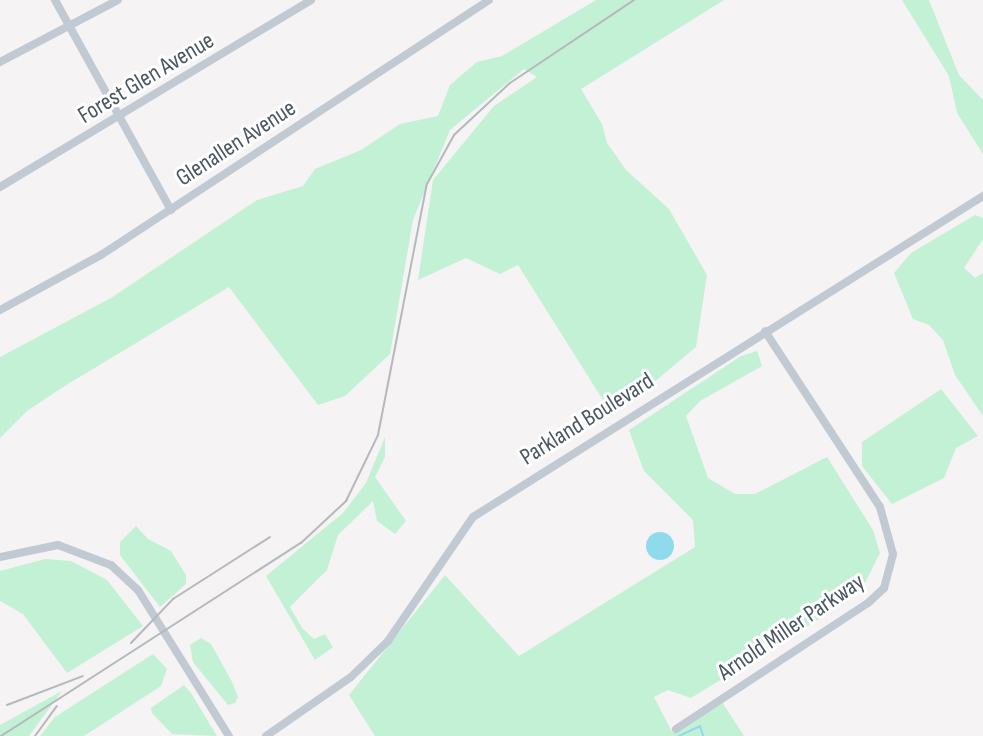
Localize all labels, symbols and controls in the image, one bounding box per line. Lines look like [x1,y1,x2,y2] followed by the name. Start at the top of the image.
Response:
[73,26,219,130] street label: Forest Glen Avenue
[171,94,301,192] street label: Glenallen Avenue
[515,366,659,472] street label: Parkland Boulevard
[712,567,870,687] street label: Arnold Miller Parkway

